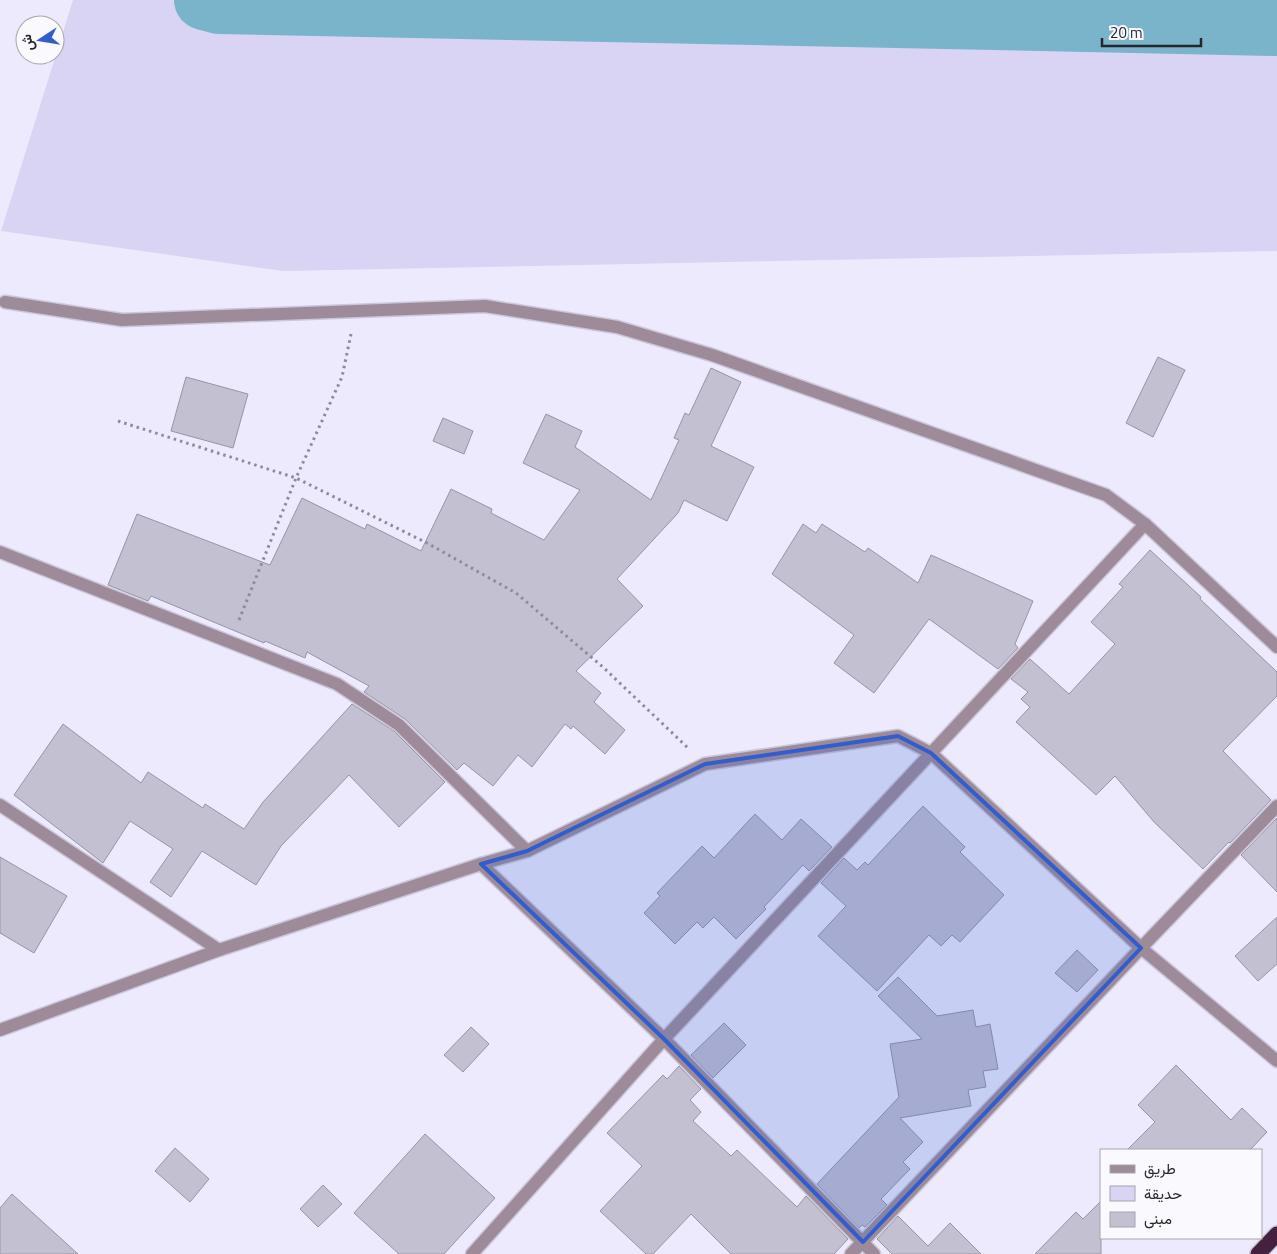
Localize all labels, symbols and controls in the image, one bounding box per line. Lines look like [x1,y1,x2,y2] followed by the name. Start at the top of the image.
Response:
[15,15,65,65] north arrow
[1102,15,1201,47] scale bar
[1110,21,1143,44] text: 20 m
[15,32,39,53] text: ش
[1100,1149,1262,1239] legend
[1144,1157,1176,1180] text: طريق
[1144,1182,1182,1205] text: حديقة
[1144,1207,1172,1230] text: مبنى

